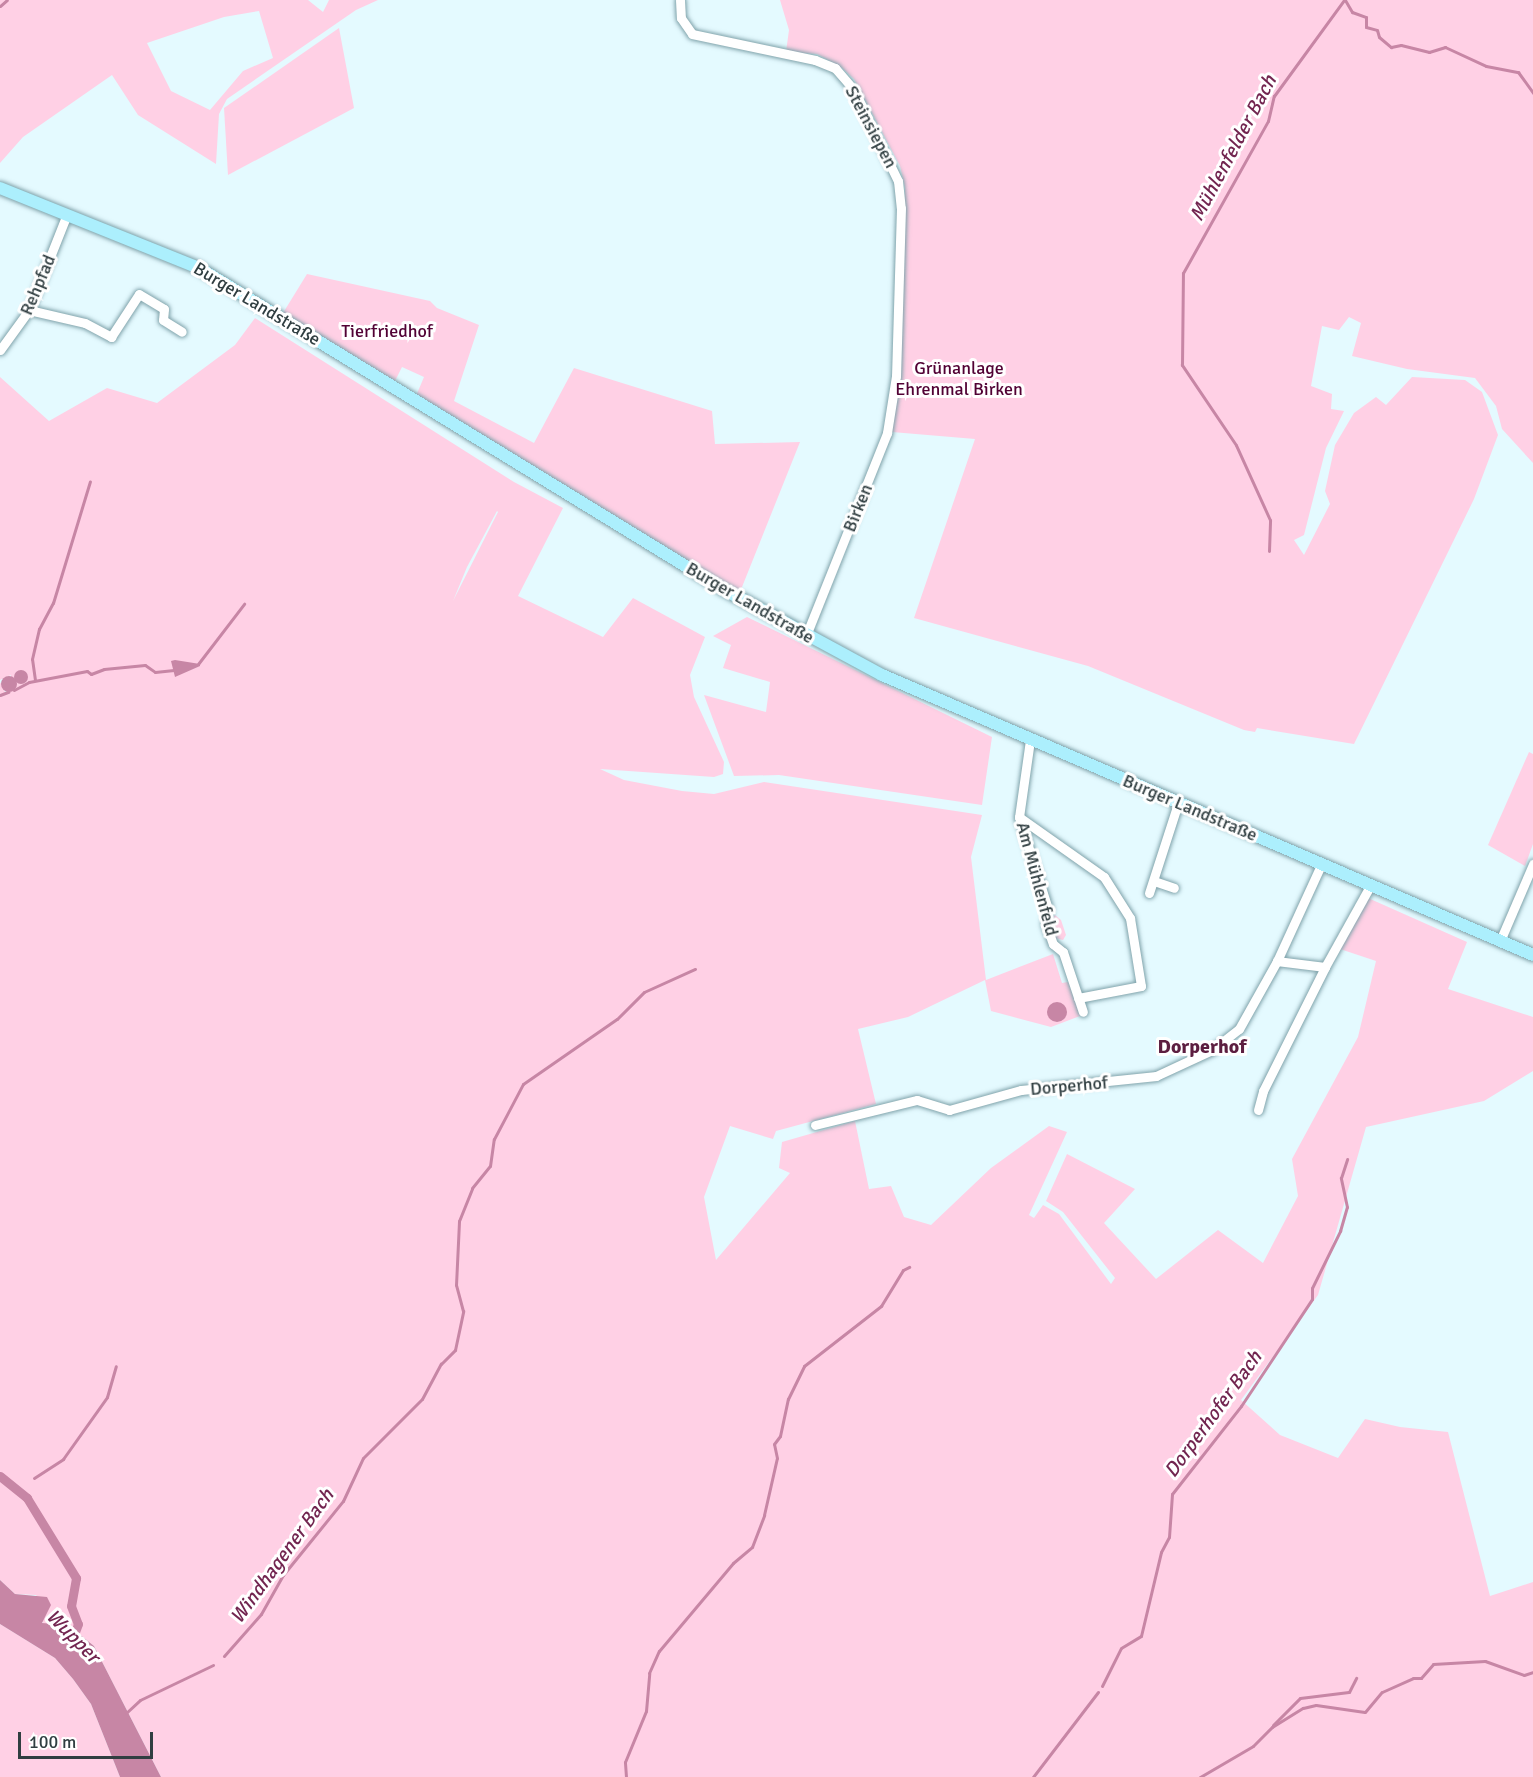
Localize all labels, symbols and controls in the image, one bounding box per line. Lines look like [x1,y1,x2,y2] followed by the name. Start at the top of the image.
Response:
[1184,71,1282,225] water label: Mühlenfelder Bach
[840,82,902,172] street label: Steinsiepen
[16,252,60,318] street label: Rehpfad
[190,258,324,350] street label: Burger Landstraße
[341,320,433,342] park label: Tierfriedhof
[895,358,1023,400] park label: Grünanlage Ehrenmal Birken
[839,481,877,535] street label: Birken
[682,558,818,648] street label: Burger Landstraße
[1119,770,1261,846] street label: Burger Landstraße
[1011,820,1063,938] street label: Am Mühlenfeld
[1158,1034,1246,1058] district label: Dorperhof
[1029,1072,1109,1100] street label: Dorperhof
[1159,1346,1267,1482] water label: Dorperhofer Bach
[225,1484,339,1628] water label: Windhagener Bach
[41,1604,105,1668] water label: Wupper
[21,1720,156,1758] scale bar
[29,1731,76,1753] text: 100 m

